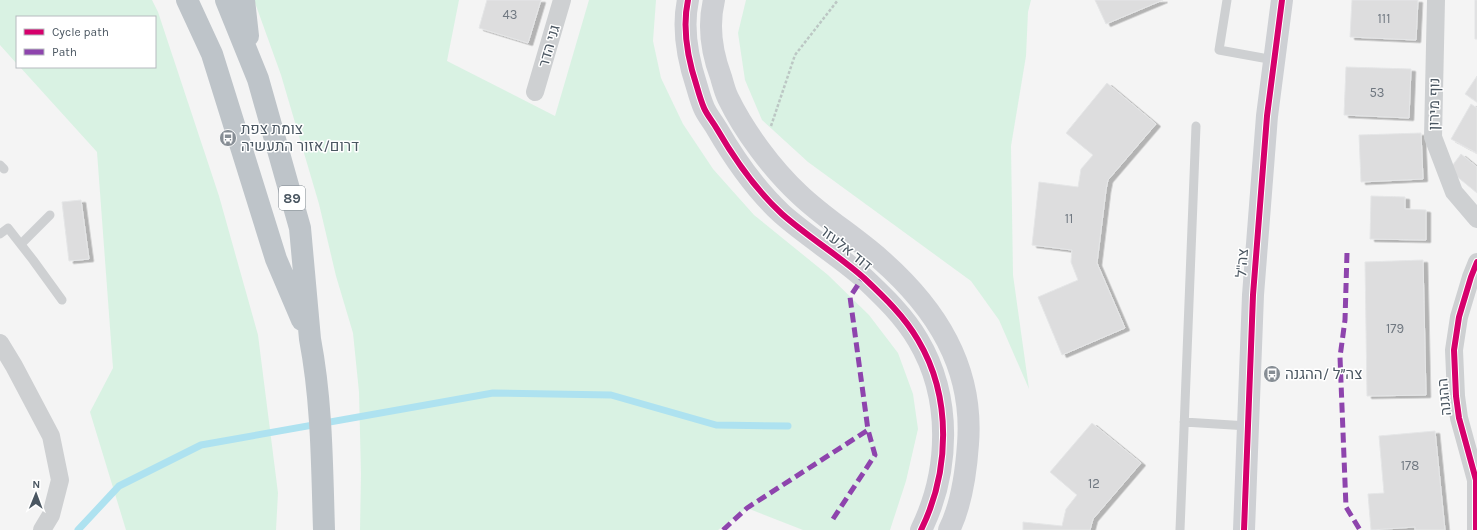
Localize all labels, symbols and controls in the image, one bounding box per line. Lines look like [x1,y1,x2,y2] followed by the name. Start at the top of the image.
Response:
[503,7,517,22] house number: 43
[1378,11,1390,26] house number: 111
[16,16,156,68] legend
[534,23,564,69] street label: גני הדר
[52,25,109,39] text: Cycle path
[52,45,77,59] text: Path
[1425,78,1443,130] street label: נוף מירון
[1369,85,1385,100] house number: 53
[241,120,359,155] place label: צומת צפת דרום/אזור התעשיה
[218,128,238,148] bus stop icon: צומת צפת דרום/אזור התעשיה
[279,186,305,210] road number: 89
[1065,211,1073,226] house number: 11
[816,221,876,275] street label: דוד אלעזר
[1232,248,1252,278] street label: צה"ל
[1386,321,1404,336] house number: 179
[1262,364,1282,384] bus stop icon: צה״ל /ההגנה
[1285,365,1362,383] place label: צה״ל /ההגנה
[1433,377,1455,417] street label: ההגנה
[1401,458,1419,473] house number: 178
[16,474,56,514] north arrow
[1088,476,1100,491] house number: 12
[32,478,40,491] text: N

